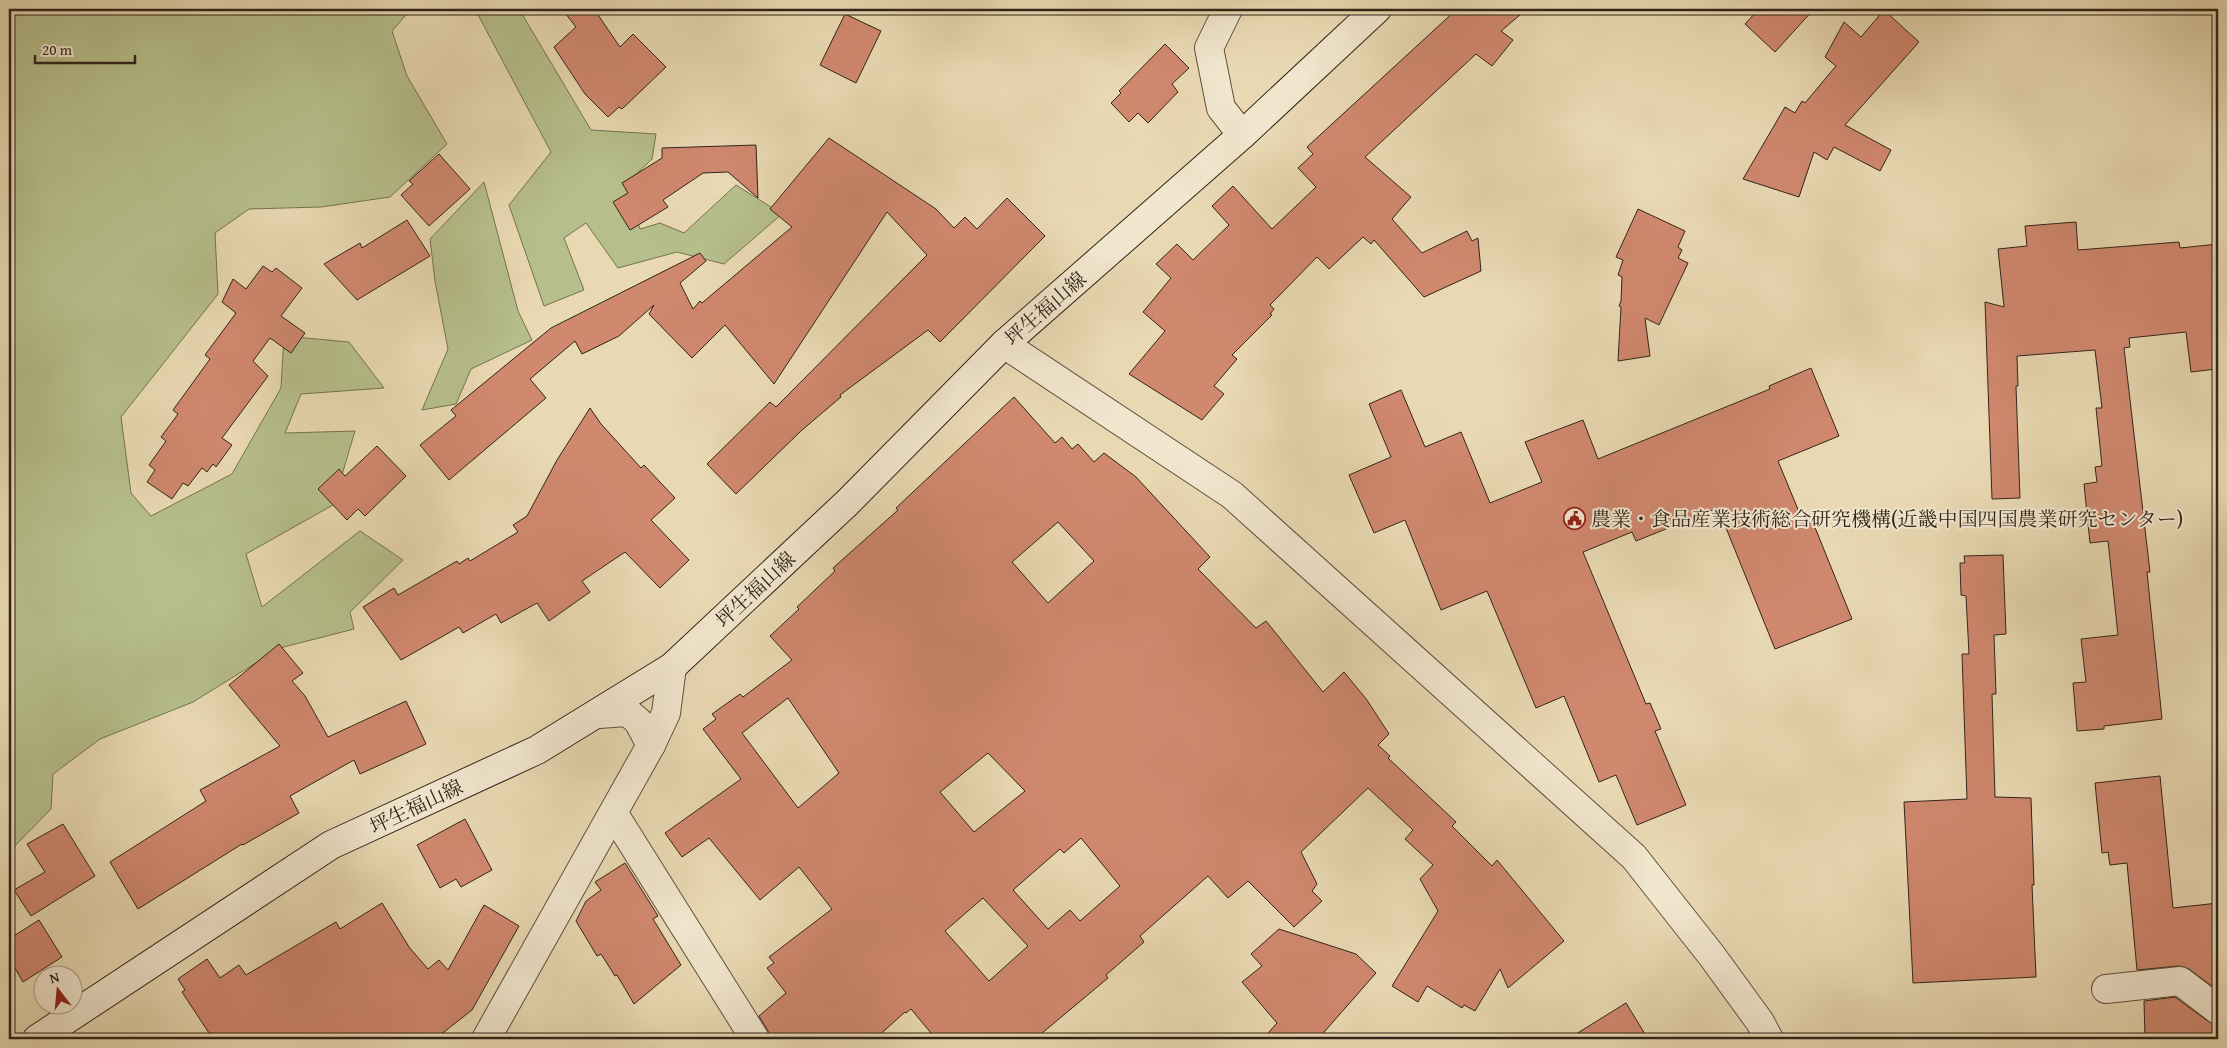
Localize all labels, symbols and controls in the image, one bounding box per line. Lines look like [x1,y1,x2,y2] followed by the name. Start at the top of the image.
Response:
[35,32,135,64] scale bar
[42,39,73,60] text: 20 m
[998,264,1092,352] street label: 坪生福山線
[1591,504,2183,533] place label: 農業・食品産業技術総合研究機構(近畿中国四国農業研究センター)
[1563,506,1587,530] public building icon: 農業・食品産業技術総合研究機構(近畿中国四国農業研究センター)
[709,544,801,634] street label: 坪生福山線
[365,772,467,840] street label: 坪生福山線
[32,966,82,1016] north arrow
[47,966,62,988] text: N

